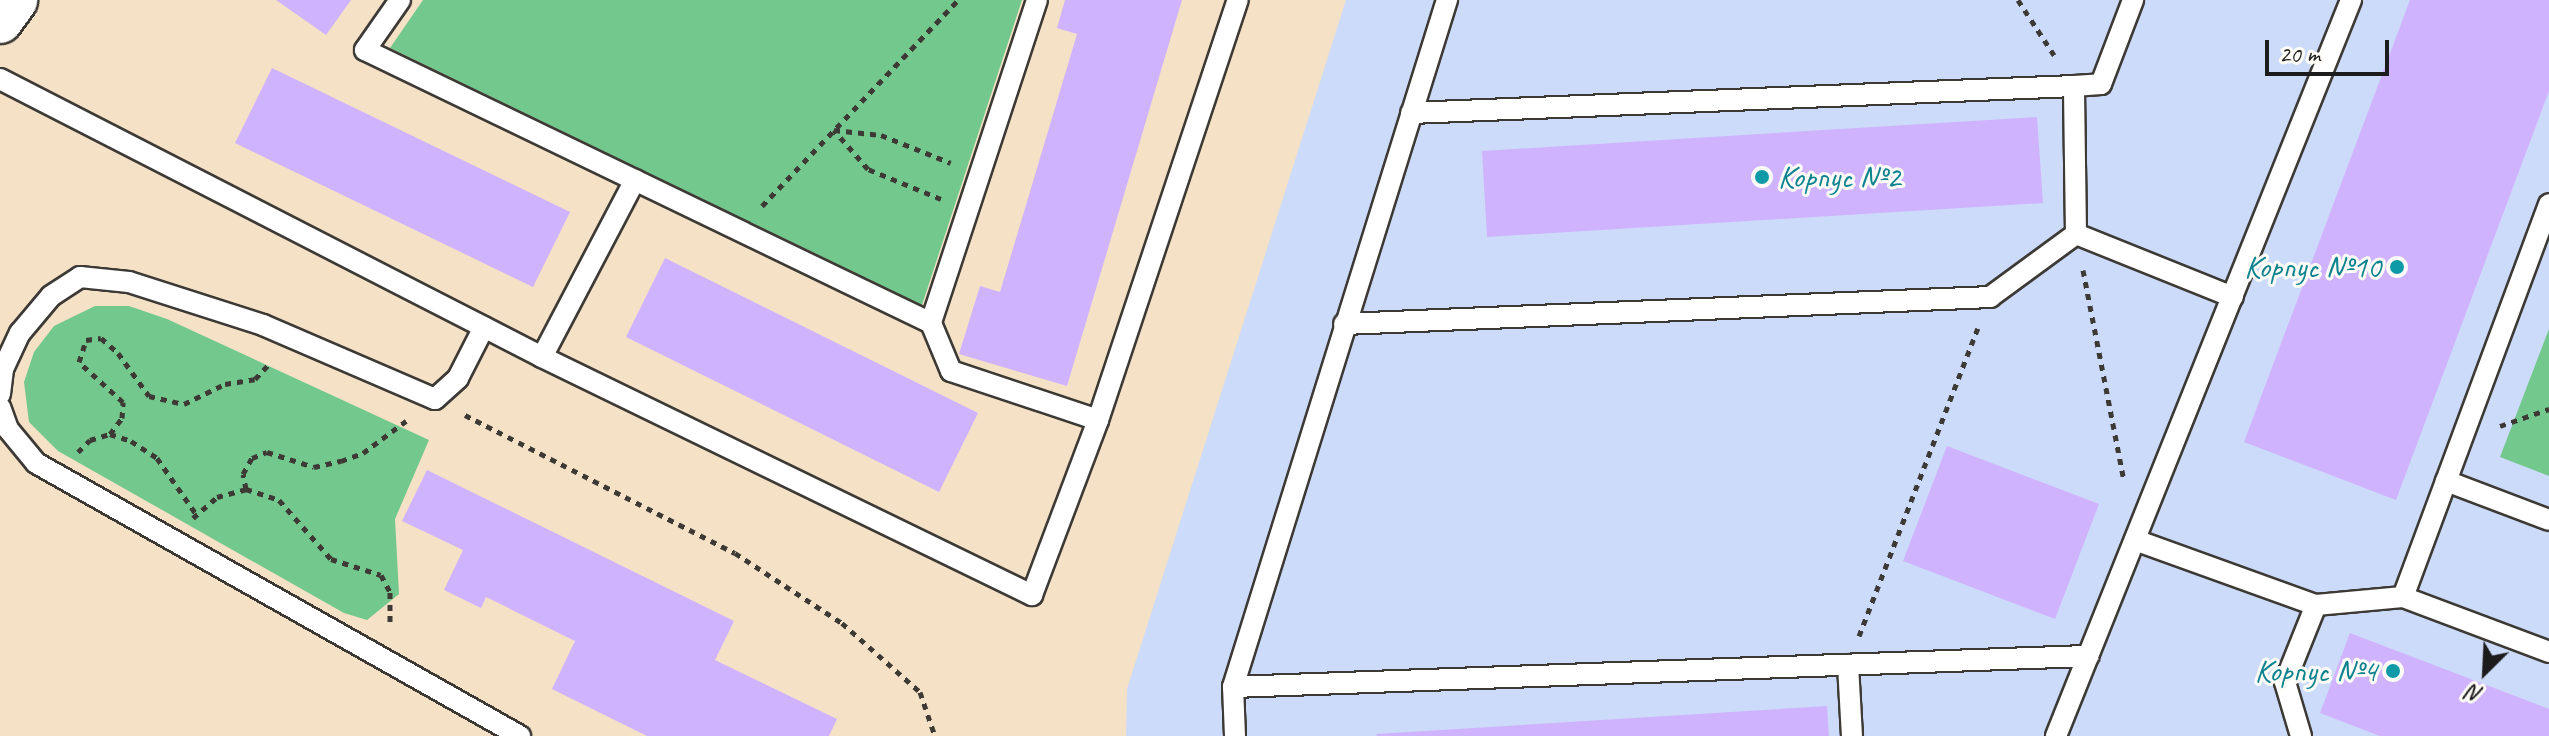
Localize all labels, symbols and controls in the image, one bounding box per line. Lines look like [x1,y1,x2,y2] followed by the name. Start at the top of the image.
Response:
[2269,24,2393,74] scale bar
[2279,39,2320,69] text: 20 m
[1778,158,1900,196] place label: Корпус №2
[1753,168,1771,186] marker: Корпус №2
[2244,248,2381,286] place label: Корпус №10
[2388,258,2406,276] marker: Корпус №10
[2445,632,2525,712] north arrow
[2255,652,2377,690] place label: Корпус №4
[2384,662,2402,680] marker: Корпус №4
[2463,678,2487,709] text: N

